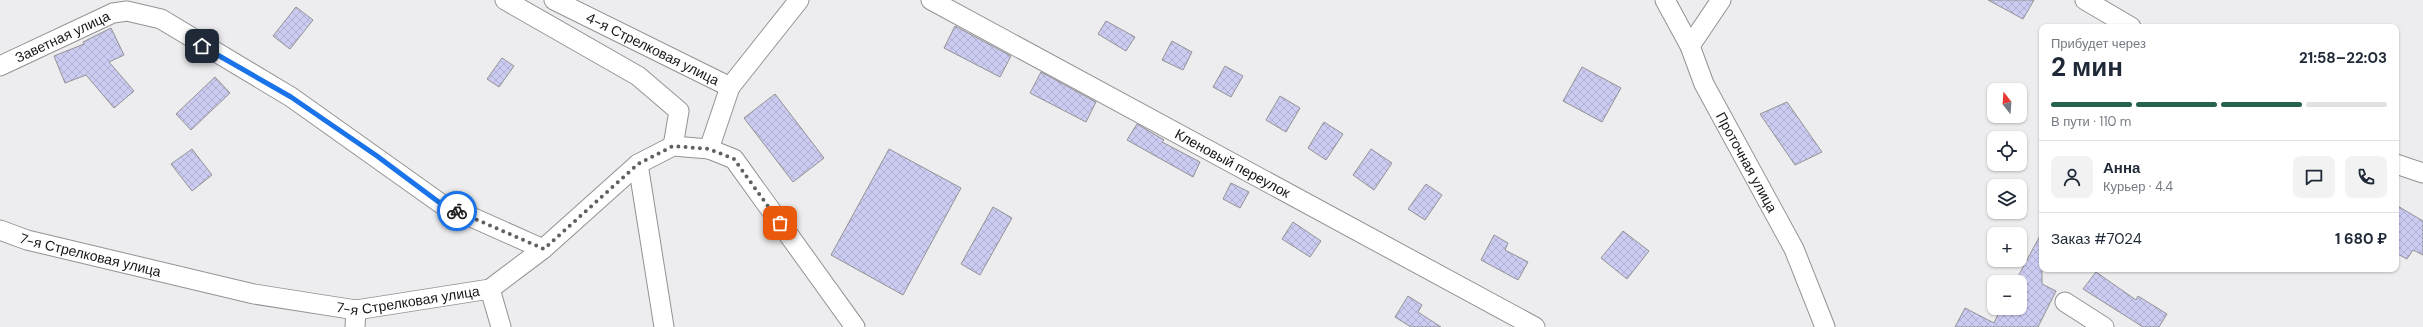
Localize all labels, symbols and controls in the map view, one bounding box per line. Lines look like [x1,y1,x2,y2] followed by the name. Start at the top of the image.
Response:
[12,7,113,67] street label: Заветная улица
[583,8,722,89] street label: 4-я Стрелковая улица
[185,29,219,63] pin
[191,35,213,57] icon: home
[2051,35,2146,52] text: Прибудет через
[2299,48,2387,68] text: 21:58–22:03
[2051,50,2123,84] text: 2 мин
[1987,83,2027,123] north arrow
[1987,83,2027,315] map controls
[1712,109,1781,216] street label: Проточная улица
[2051,113,2131,130] text: В пути · 110 m
[1172,125,1294,202] street label: Кленовый переулок
[1987,131,2027,171] button: locate
[2051,156,2093,198] button: person
[2293,156,2335,198] button: chat
[2345,156,2387,198] button: phone
[2103,158,2140,178] text: Анна
[2103,178,2173,195] text: Курьер · 4.4
[1987,179,2027,219] button: layers
[437,191,477,231] courier
[446,200,468,222] icon: bike
[763,206,797,240] pin
[769,212,791,234] icon: bag
[1987,227,2027,267] button: +
[17,229,163,281] street label: 7-я Стрелковая улица
[2051,229,2142,249] text: Заказ #7024
[2335,229,2387,249] text: 1 680 ₽
[1987,275,2027,315] button: −
[335,282,481,319] street label: 7-я Стрелковая улица

